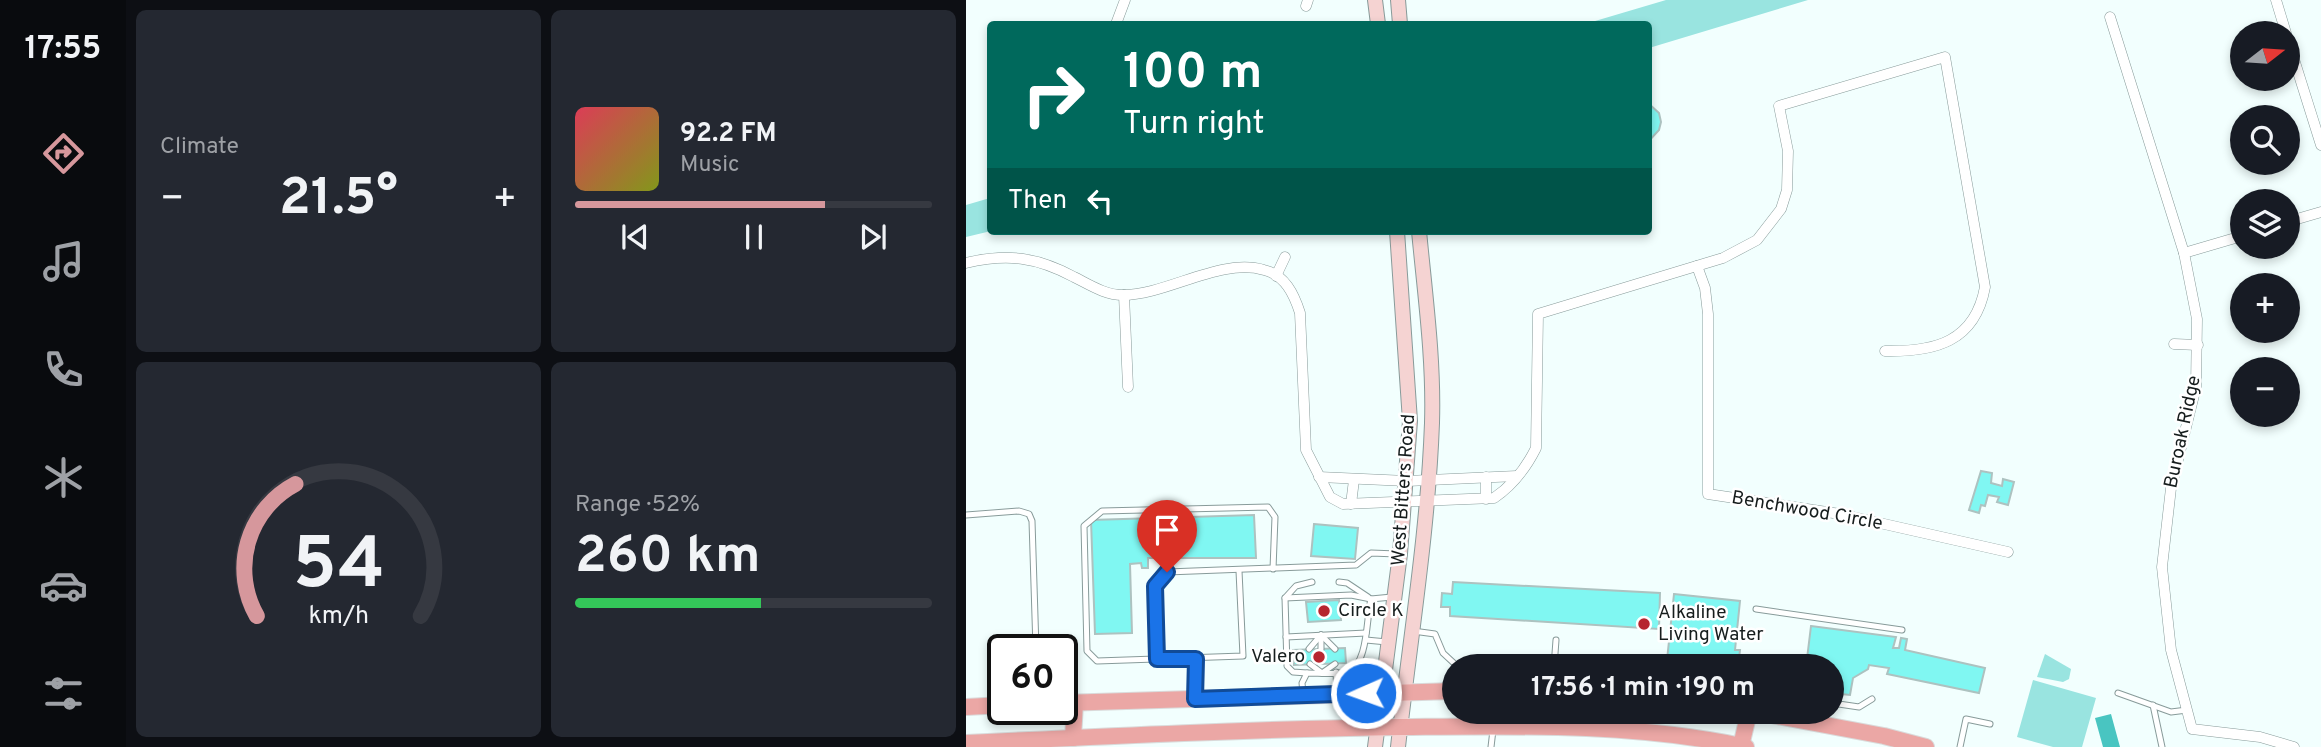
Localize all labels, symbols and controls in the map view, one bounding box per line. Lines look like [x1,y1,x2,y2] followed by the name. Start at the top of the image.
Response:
[2230,21,2300,91] north arrow
[2230,21,2300,427] map controls
[25,30,101,70] text: 17:55
[1123,44,1262,106] text: 100 m
[1008,49,1099,140] icon: right
[1123,105,1265,145] text: Turn right
[2230,105,2300,175] button: search
[680,118,777,151] text: 92.2 FM
[39,129,88,178] icon: directions
[160,133,239,162] text: Climate
[680,151,740,180] text: Music
[279,167,398,233] text: 21.5°
[160,176,185,225] text: −
[492,176,517,225] text: +
[1081,182,1119,220] icon: left
[1008,185,1067,218] text: Then
[2230,189,2300,259] button: layers
[616,218,654,256] icon: previous
[735,218,773,256] icon: pause
[854,218,892,256] icon: next
[39,237,88,286] icon: music
[2230,273,2300,343] button: +
[39,345,88,394] icon: phone
[2230,357,2300,427] button: −
[2159,373,2207,491] street label: Buroak Ridge
[1387,413,1421,567] street label: West Bitters Road
[39,453,88,502] icon: climate
[1730,486,1884,536] street label: Benchwood Circle
[575,491,700,520] text: Range · 52%
[1137,500,1197,572] pin
[1148,511,1186,549] icon: arrive
[292,522,385,614] text: 54
[575,525,761,591] text: 260 km
[39,561,88,610] icon: car
[1338,599,1404,623] place label: Circle K
[308,600,369,632] text: km/h
[1658,601,1764,647] place label: Alkaline Living Water
[1316,603,1332,619] marker: Circle K
[1636,616,1652,632] marker: Alkaline Living Water
[987,634,1078,725] speed limit sign: 60
[1251,645,1305,669] place label: Valero
[1311,649,1327,665] marker: Valero
[1329,656,1403,730] position arrow
[39,669,88,718] icon: filters
[1531,672,1755,705] text: 17:56 · 1 min · 190 m

